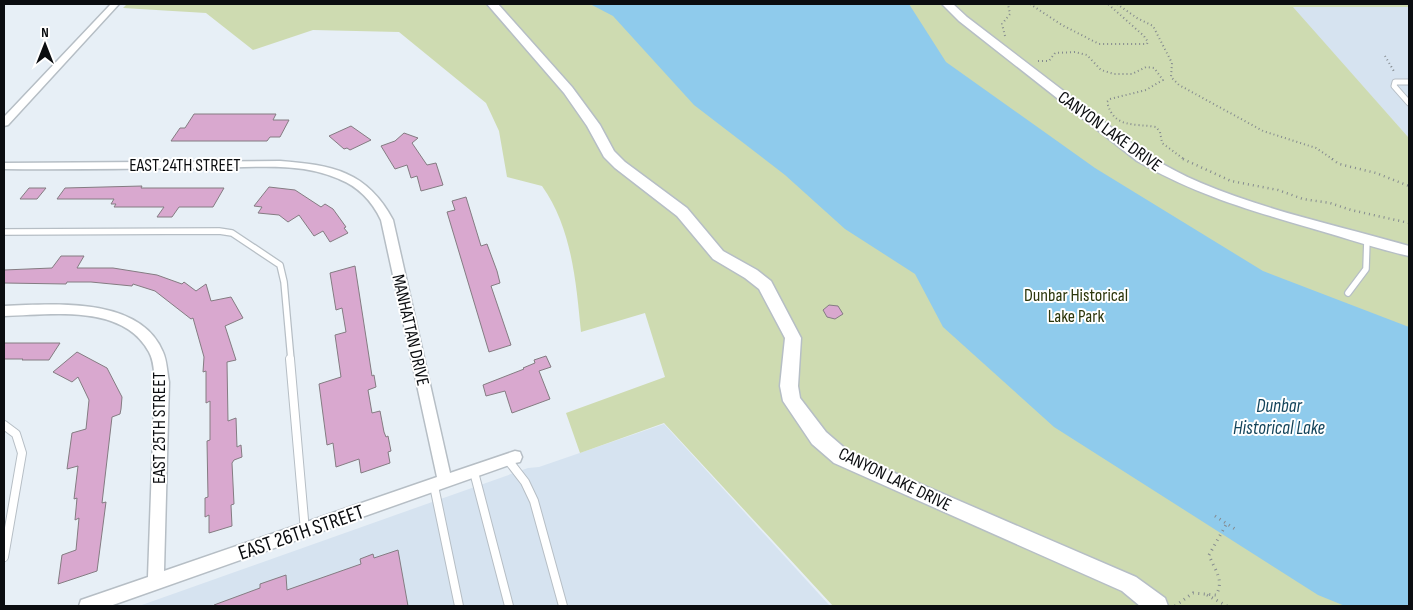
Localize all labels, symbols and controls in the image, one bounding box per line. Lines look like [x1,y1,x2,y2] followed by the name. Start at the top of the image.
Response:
[20,20,70,70] north arrow
[41,24,49,41] text: N
[1054,87,1166,176] street label: CANYON LAKE DRIVE
[129,155,241,176] street label: EAST 24TH STREET
[387,272,434,388] street label: MANHATTAN DRIVE
[1024,285,1128,327] park label: Dunbar Historical Lake Park
[149,372,170,484] street label: EAST 25TH STREET
[1233,395,1325,440] water label: Dunbar Historical Lake
[835,443,955,516] street label: CANYON LAKE DRIVE
[235,499,368,566] street label: EAST 26TH STREET

